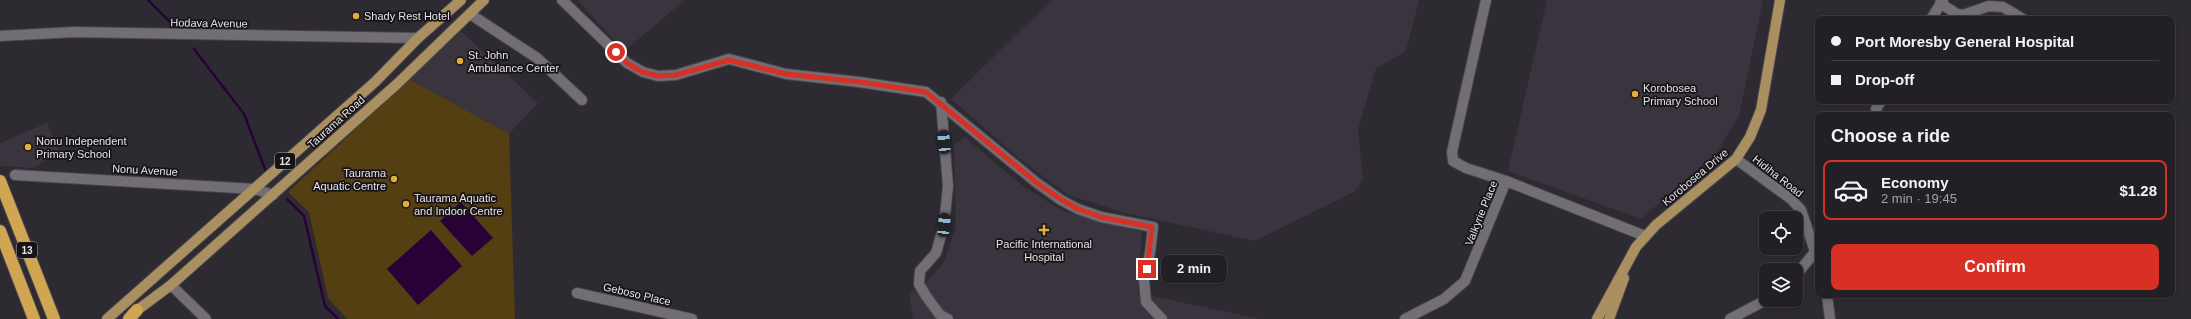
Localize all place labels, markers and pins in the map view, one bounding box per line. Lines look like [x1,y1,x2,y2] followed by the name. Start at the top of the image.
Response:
[364,10,450,22] place label: Shady Rest Hotel
[351,11,361,21] marker: Shady Rest Hotel
[468,49,559,74] place label: St. John Ambulance Center
[455,56,465,66] marker: St. John Ambulance Center
[1643,82,1718,107] place label: Korobosea Primary School
[1630,89,1640,99] marker: Korobosea Primary School
[36,135,127,160] place label: Nonu Independent Primary School
[23,142,33,152] marker: Nonu Independent Primary School
[313,167,387,192] place label: Taurama Aquatic Centre
[389,174,399,184] marker: Taurama Aquatic Centre
[414,192,503,217] place label: Taurama Aquatic and Indoor Centre
[401,199,411,209] marker: Taurama Aquatic and Indoor Centre
[1038,224,1050,236] marker: Pacific International Hospital
[996,238,1092,263] place label: Pacific International Hospital

